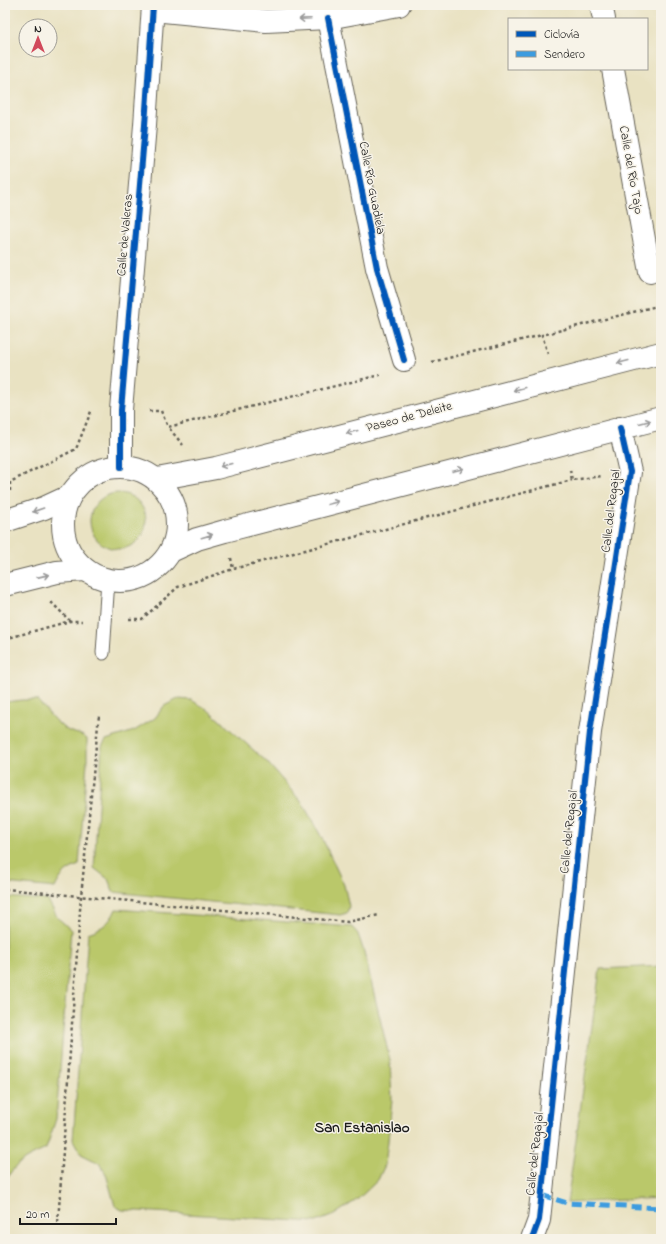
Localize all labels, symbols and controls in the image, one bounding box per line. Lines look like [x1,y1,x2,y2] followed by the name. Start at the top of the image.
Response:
[299,16,312,23] one-way arrow
[18,18,58,58] north arrow
[508,18,648,70] legend
[34,21,42,37] text: N
[544,26,580,44] text: Ciclovía
[544,46,585,64] text: Sendero
[614,124,648,216] street label: Calle del Río Tajo
[354,140,390,236] street label: Calle Río Guadiela
[112,193,138,277] street label: Calle de Valeras
[617,359,630,367] one-way arrow
[512,386,525,393] one-way arrow
[364,396,454,438] street label: Paseo de Deleite
[638,418,651,425] one-way arrow
[346,429,359,437] one-way arrow
[220,462,233,469] one-way arrow
[452,466,465,473] one-way arrow
[596,468,627,554] street label: Calle del Regajal
[326,498,339,506] one-way arrow
[32,507,45,514] one-way arrow
[200,532,213,539] one-way arrow
[36,571,49,579] one-way arrow
[555,789,584,875] street label: Calle del Regajal
[521,1111,550,1197] street label: Calle del Regajal
[315,1117,410,1139] district label: San Estanislao
[20,1200,116,1226] scale bar
[26,1206,49,1224] text: 20 m

